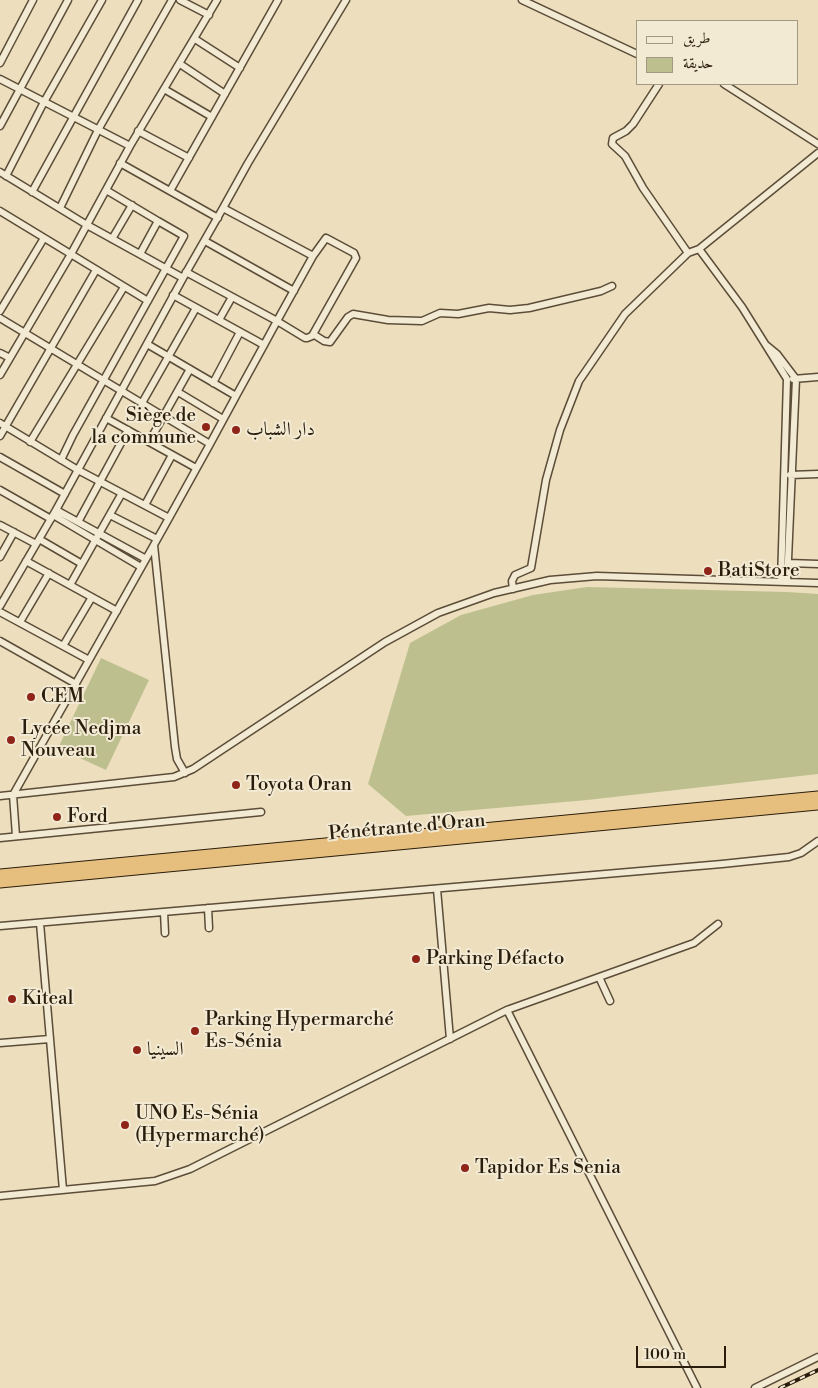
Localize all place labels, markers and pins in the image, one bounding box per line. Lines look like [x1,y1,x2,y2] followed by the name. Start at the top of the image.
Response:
[92,405,196,449] place label: Siège de la commune
[246,419,315,441] place label: دار الشباب
[200,421,212,433] marker: Siège de la commune
[230,424,242,436] marker: دار الشباب
[718,560,800,582] place label: BatiStore
[702,565,714,577] marker: BatiStore
[41,686,84,708] place label: CEM
[25,691,37,703] marker: CEM
[21,718,141,762] place label: Lycée Nedjma Nouveau
[5,734,17,746] marker: Lycée Nedjma Nouveau
[246,774,352,796] place label: Toyota Oran
[230,779,242,791] marker: Toyota Oran
[67,806,108,828] place label: Ford
[51,811,63,823] marker: Ford
[426,948,564,970] place label: Parking Défacto
[410,953,422,965] marker: Parking Défacto
[22,988,73,1010] place label: Kiteal
[6,993,18,1005] marker: Kiteal
[205,1009,394,1053] place label: Parking Hypermarché Es-Sénia
[189,1025,201,1037] marker: Parking Hypermarché Es-Sénia
[147,1039,183,1061] place label: السينيا
[131,1044,143,1056] marker: السينيا
[135,1103,265,1147] place label: UNO Es-Sénia (Hypermarché)
[119,1119,131,1131] marker: UNO Es-Sénia (Hypermarché)
[475,1157,621,1179] place label: Tapidor Es Senia
[459,1162,471,1174] marker: Tapidor Es Senia

